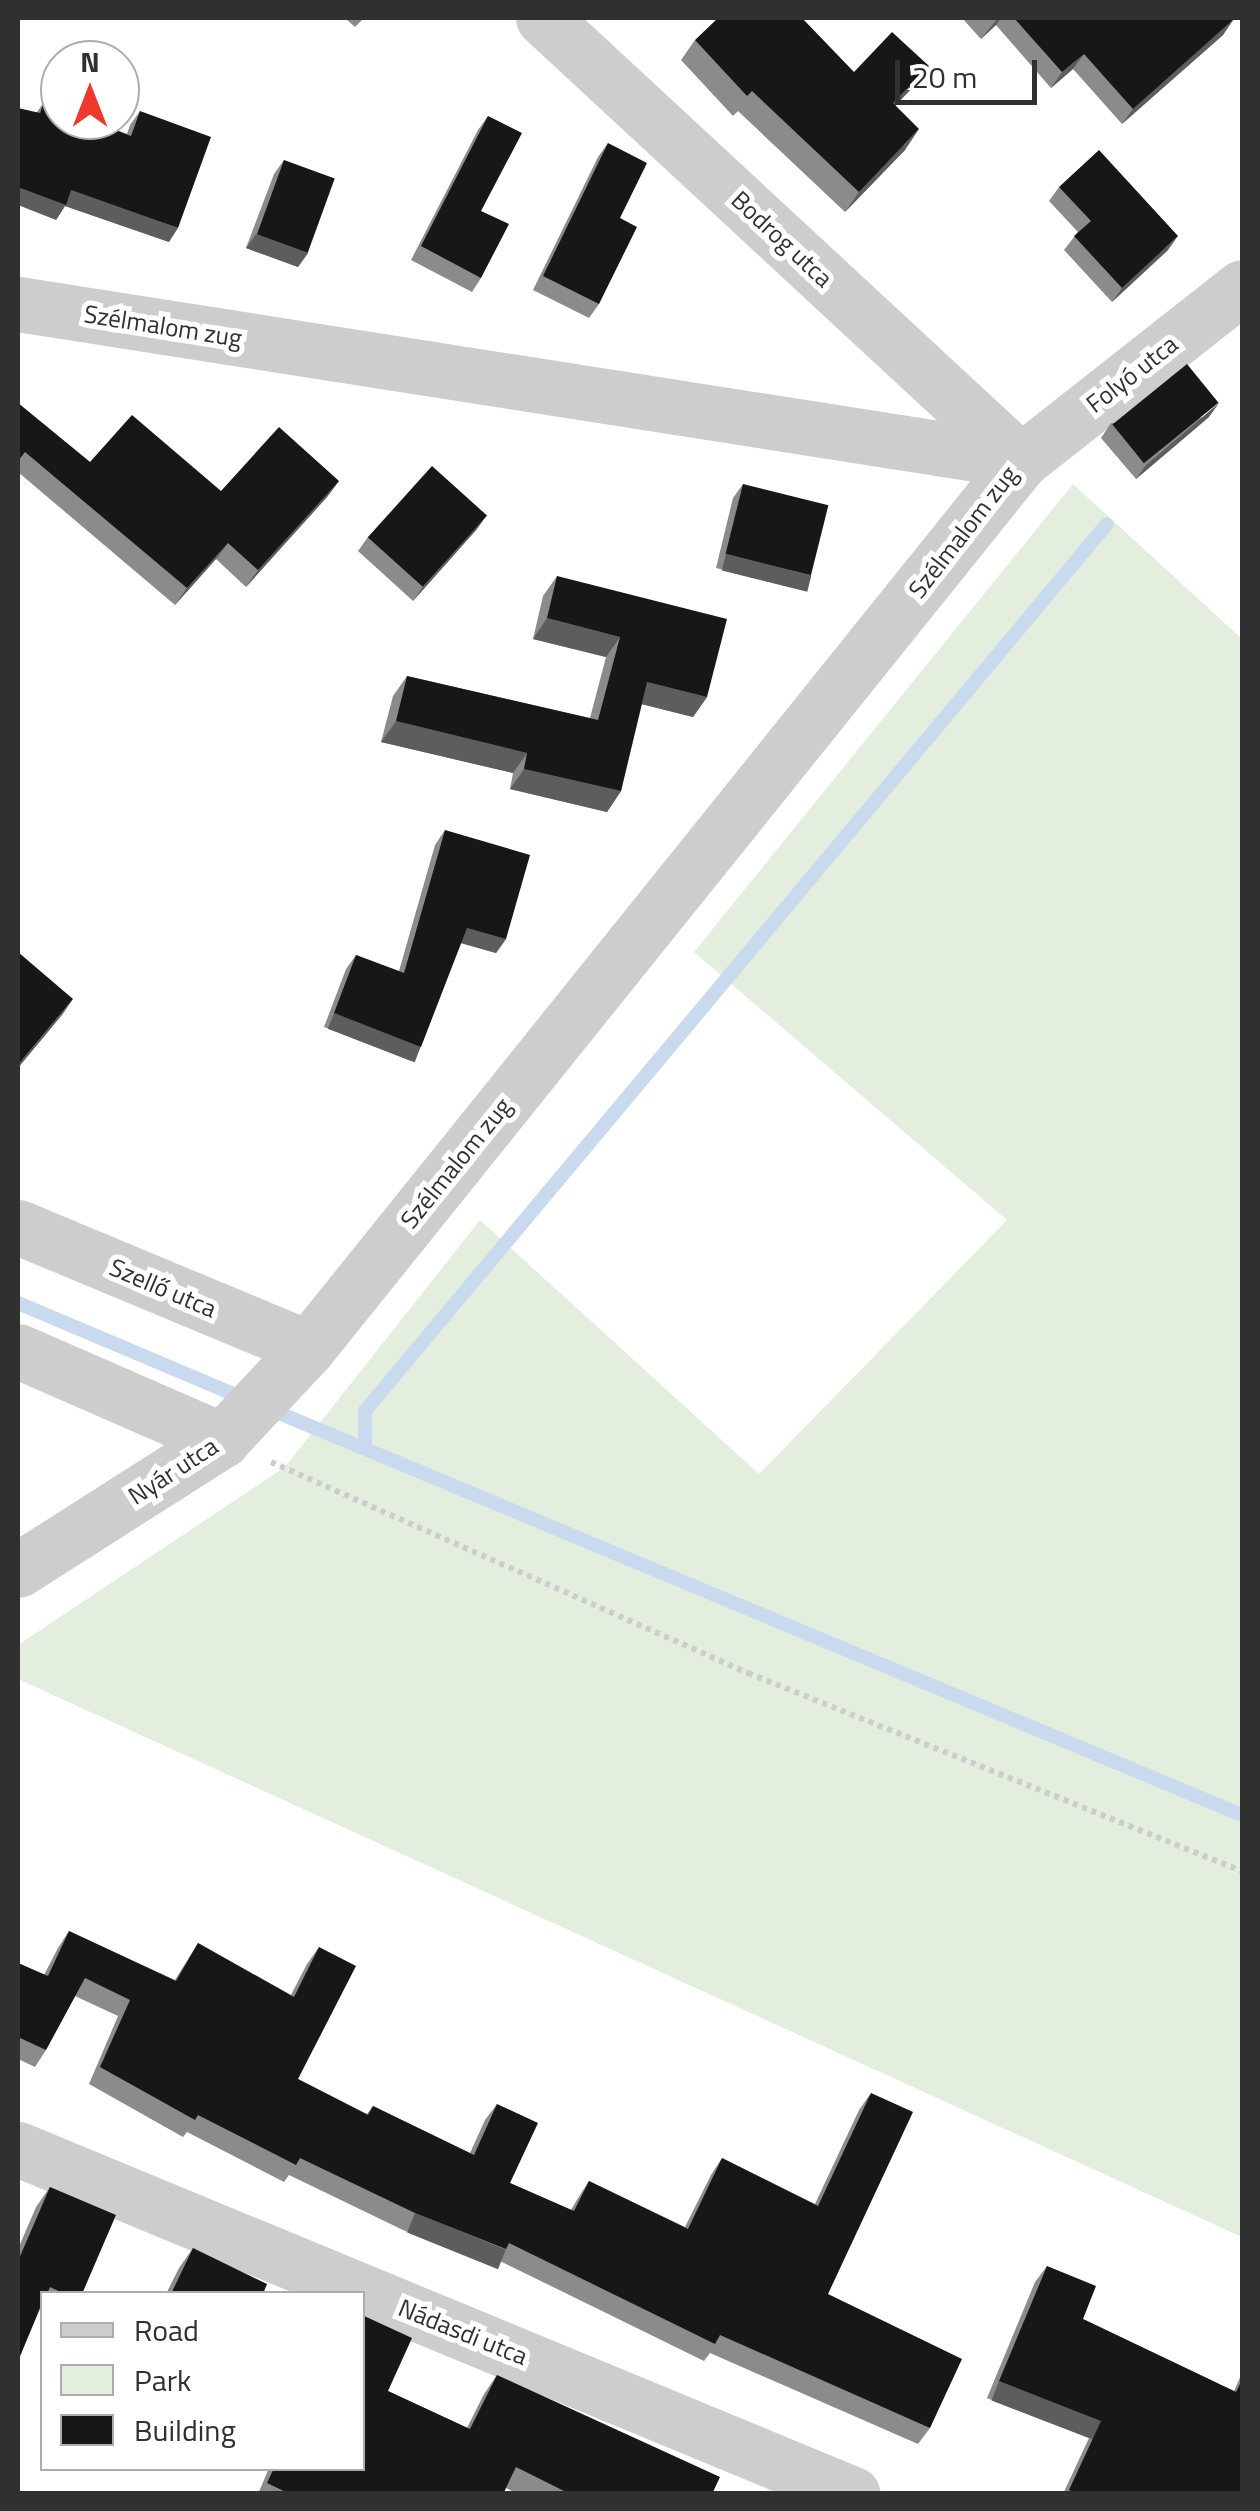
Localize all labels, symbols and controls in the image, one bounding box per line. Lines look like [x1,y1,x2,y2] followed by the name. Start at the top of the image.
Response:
[40,40,140,140] north arrow
[80,40,100,83] text: N
[900,40,1042,102] scale bar
[912,54,977,100] text: 20 m
[725,185,839,293] street label: Bodrog utca
[82,299,244,353] street label: Szélmalom zug
[1080,329,1184,419] street label: Folyó utca
[902,460,1024,604] street label: Szélmalom zug
[394,1092,518,1234] street label: Szélmalom zug
[105,1252,221,1324] street label: Szellő utca
[123,1431,223,1511] street label: Nyár utca
[40,2291,365,2471] legend
[394,2293,532,2371] street label: Nádasdi utca
[134,2307,199,2353] text: Road
[134,2357,191,2403] text: Park
[134,2407,236,2453] text: Building

